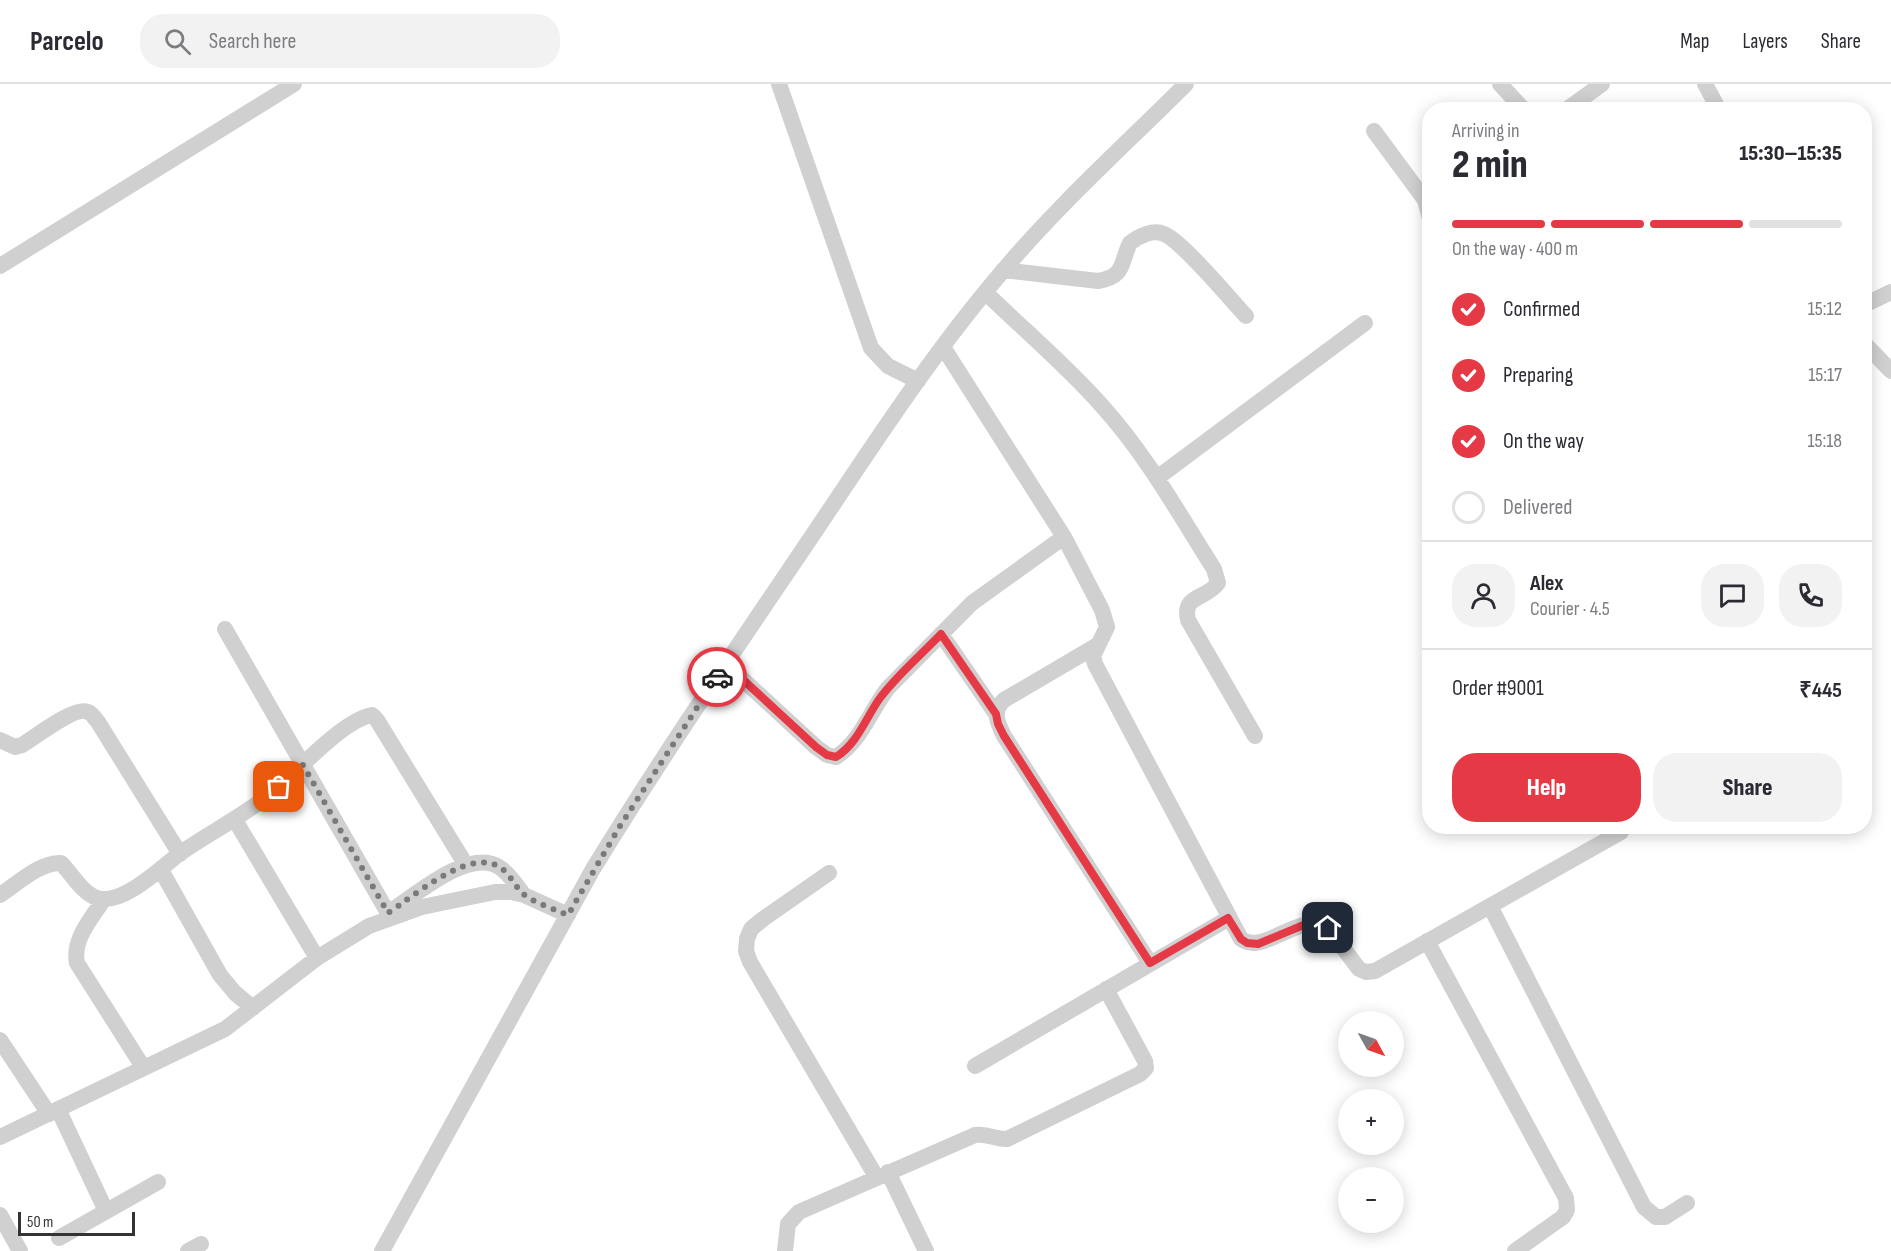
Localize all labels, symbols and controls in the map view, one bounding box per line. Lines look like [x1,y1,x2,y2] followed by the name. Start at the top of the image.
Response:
[140,14,560,68] search box
[30,25,104,58] text: Parcelo
[161,25,194,58] icon: search
[209,28,296,55] text: Search here
[1680,29,1709,54] text: Map
[1742,29,1788,54] text: Layers
[1821,29,1861,54] text: Share
[1452,119,1520,143] text: Arriving in
[1739,140,1842,167] text: 15:30–15:35
[1452,142,1528,189] text: 2 min
[1452,237,1578,261] text: On the way · 400 m
[1452,293,1485,326] icon: check
[1503,296,1580,323] text: Confirmed
[1808,297,1842,321] text: 15:12
[1452,359,1485,392] icon: check
[1503,362,1573,389] text: Preparing
[1808,363,1842,387] text: 15:17
[1452,425,1485,458] icon: check
[1503,428,1584,455] text: On the way
[1807,429,1842,453] text: 15:18
[1503,494,1572,521] text: Delivered
[1452,564,1515,627] button: person
[1701,564,1764,627] button: chat
[1779,564,1842,627] button: phone
[1530,570,1563,597] text: Alex
[1530,597,1610,621] text: Courier · 4.5
[687,647,747,707] courier
[701,661,734,694] icon: car
[1452,675,1544,702] text: Order #9001
[1799,677,1842,704] text: ₹445
[1452,753,1641,822] button: Help
[1653,753,1842,822] button: Share
[253,761,304,812] pin
[262,770,295,803] icon: bag
[1302,902,1353,953] pin
[1311,911,1344,944] icon: home
[1338,1011,1404,1077] north arrow
[1338,1011,1404,1233] map controls
[1338,1089,1404,1155] button: +
[1338,1167,1404,1233] button: −
[18,1209,135,1236] scale bar
[27,1213,53,1232] text: 50 m

